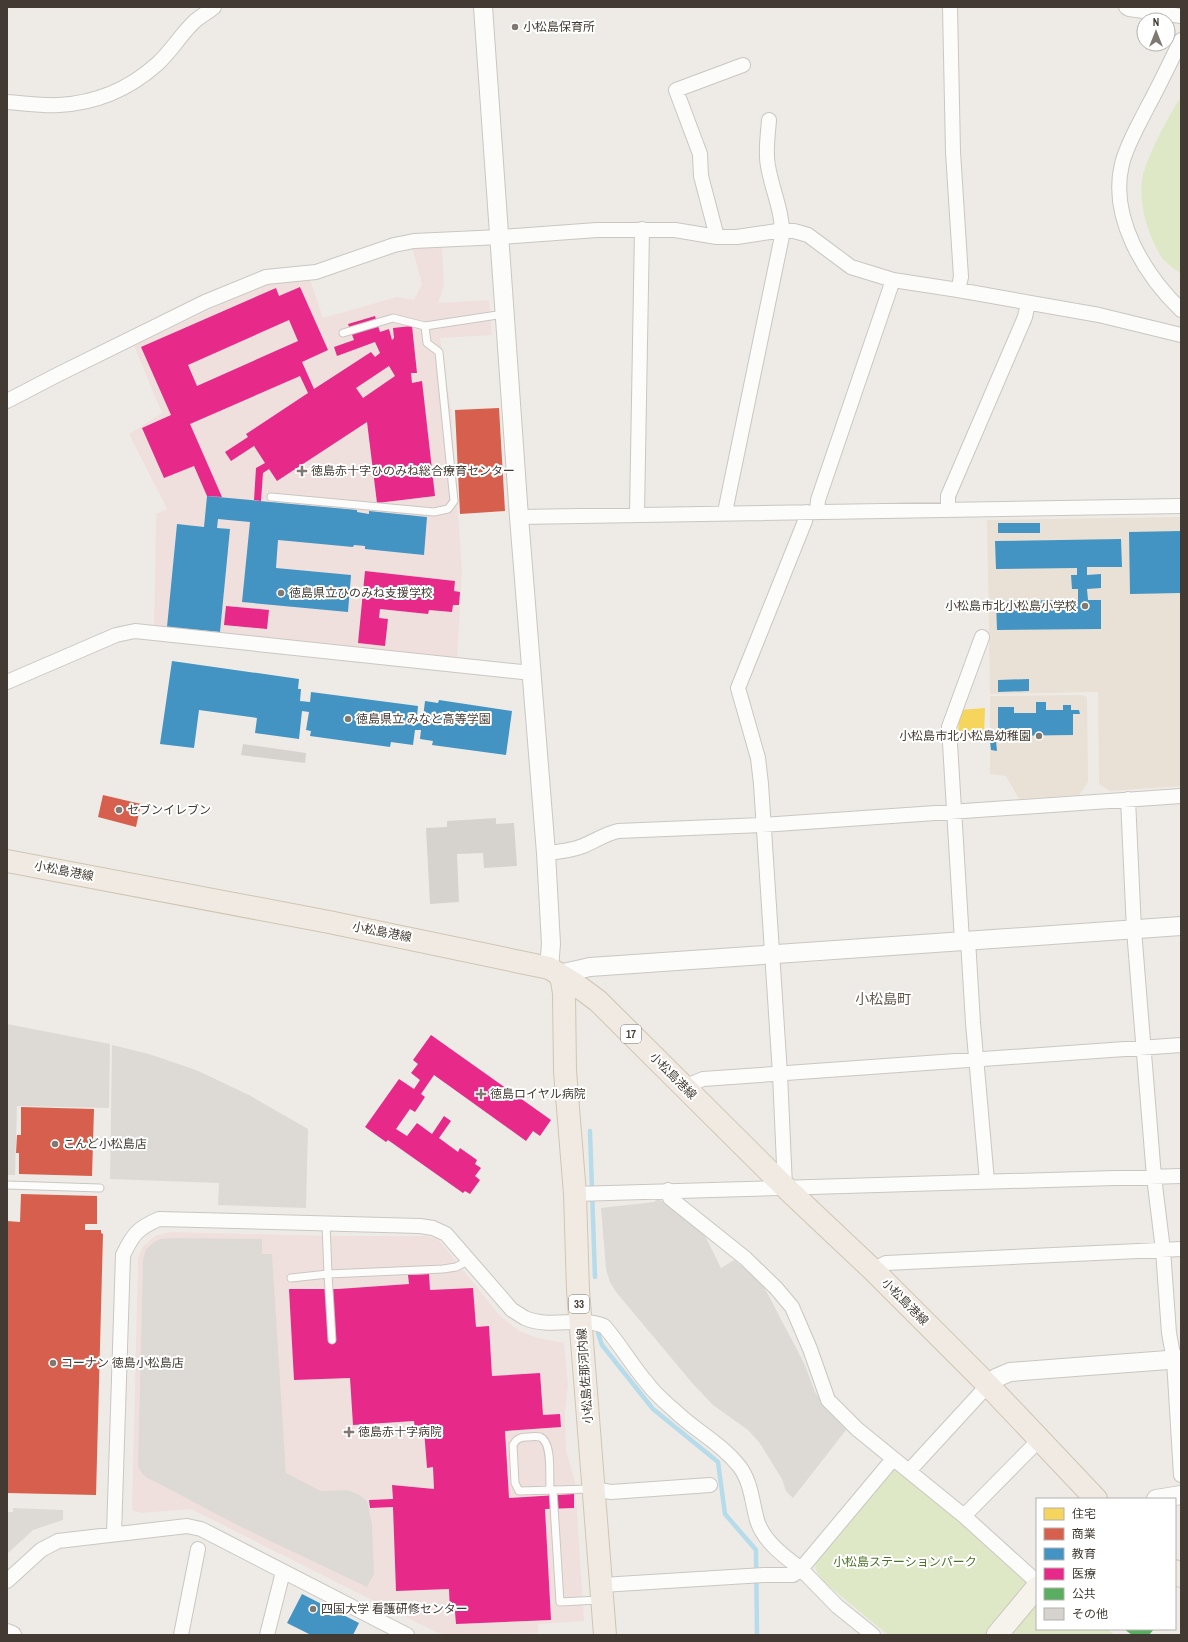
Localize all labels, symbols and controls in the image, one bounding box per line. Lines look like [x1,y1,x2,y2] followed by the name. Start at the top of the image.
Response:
[1136,12,1176,52] north arrow
[1153,15,1159,29] text: N
[523,19,595,35] place label: 小松島保育所
[510,22,520,32] marker: 小松島保育所
[311,463,515,479] place label: 徳島赤十字ひのみね総合療育センター
[296,465,308,477] marker: 徳島赤十字ひのみね総合療育センター
[289,585,433,601] place label: 徳島県立ひのみね支援学校
[276,588,286,598] marker: 徳島県立ひのみね支援学校
[945,598,1077,614] place label: 小松島市北小松島小学校
[1080,601,1090,611] marker: 小松島市北小松島小学校
[356,711,491,727] place label: 徳島県立 みなと高等学園
[343,714,353,724] marker: 徳島県立 みなと高等学園
[899,728,1031,744] place label: 小松島市北小松島幼稚園
[1034,731,1044,741] marker: 小松島市北小松島幼稚園
[127,802,211,818] place label: セブンイレブン
[114,805,124,815] marker: セブンイレブン
[33,857,95,885] street label: 小松島港線
[351,918,413,946] street label: 小松島港線
[855,990,911,1008] district label: 小松島町
[621,1025,641,1043] road number: 17
[646,1049,700,1103] street label: 小松島港線
[490,1086,586,1102] place label: 徳島ロイヤル病院
[475,1088,487,1100] marker: 徳島ロイヤル病院
[63,1136,147,1152] place label: こんど小松島店
[50,1139,60,1149] marker: こんど小松島店
[878,1275,932,1329] street label: 小松島港線
[569,1295,589,1313] road number: 33
[574,1328,596,1424] street label: 小松島佐那河内線
[61,1355,184,1371] place label: コーナン 徳島小松島店
[48,1358,58,1368] marker: コーナン 徳島小松島店
[358,1424,442,1440] place label: 徳島赤十字病院
[343,1426,355,1438] marker: 徳島赤十字病院
[1036,1498,1176,1630] legend
[1072,1506,1096,1522] text: 住宅
[1072,1526,1096,1542] text: 商業
[1072,1546,1096,1562] text: 教育
[833,1554,977,1570] park label: 小松島ステーションパーク
[1072,1566,1096,1582] text: 医療
[1072,1586,1096,1602] text: 公共
[321,1601,468,1617] place label: 四国大学 看護研修センター
[308,1604,318,1614] marker: 四国大学 看護研修センター
[1072,1606,1108,1622] text: その他

